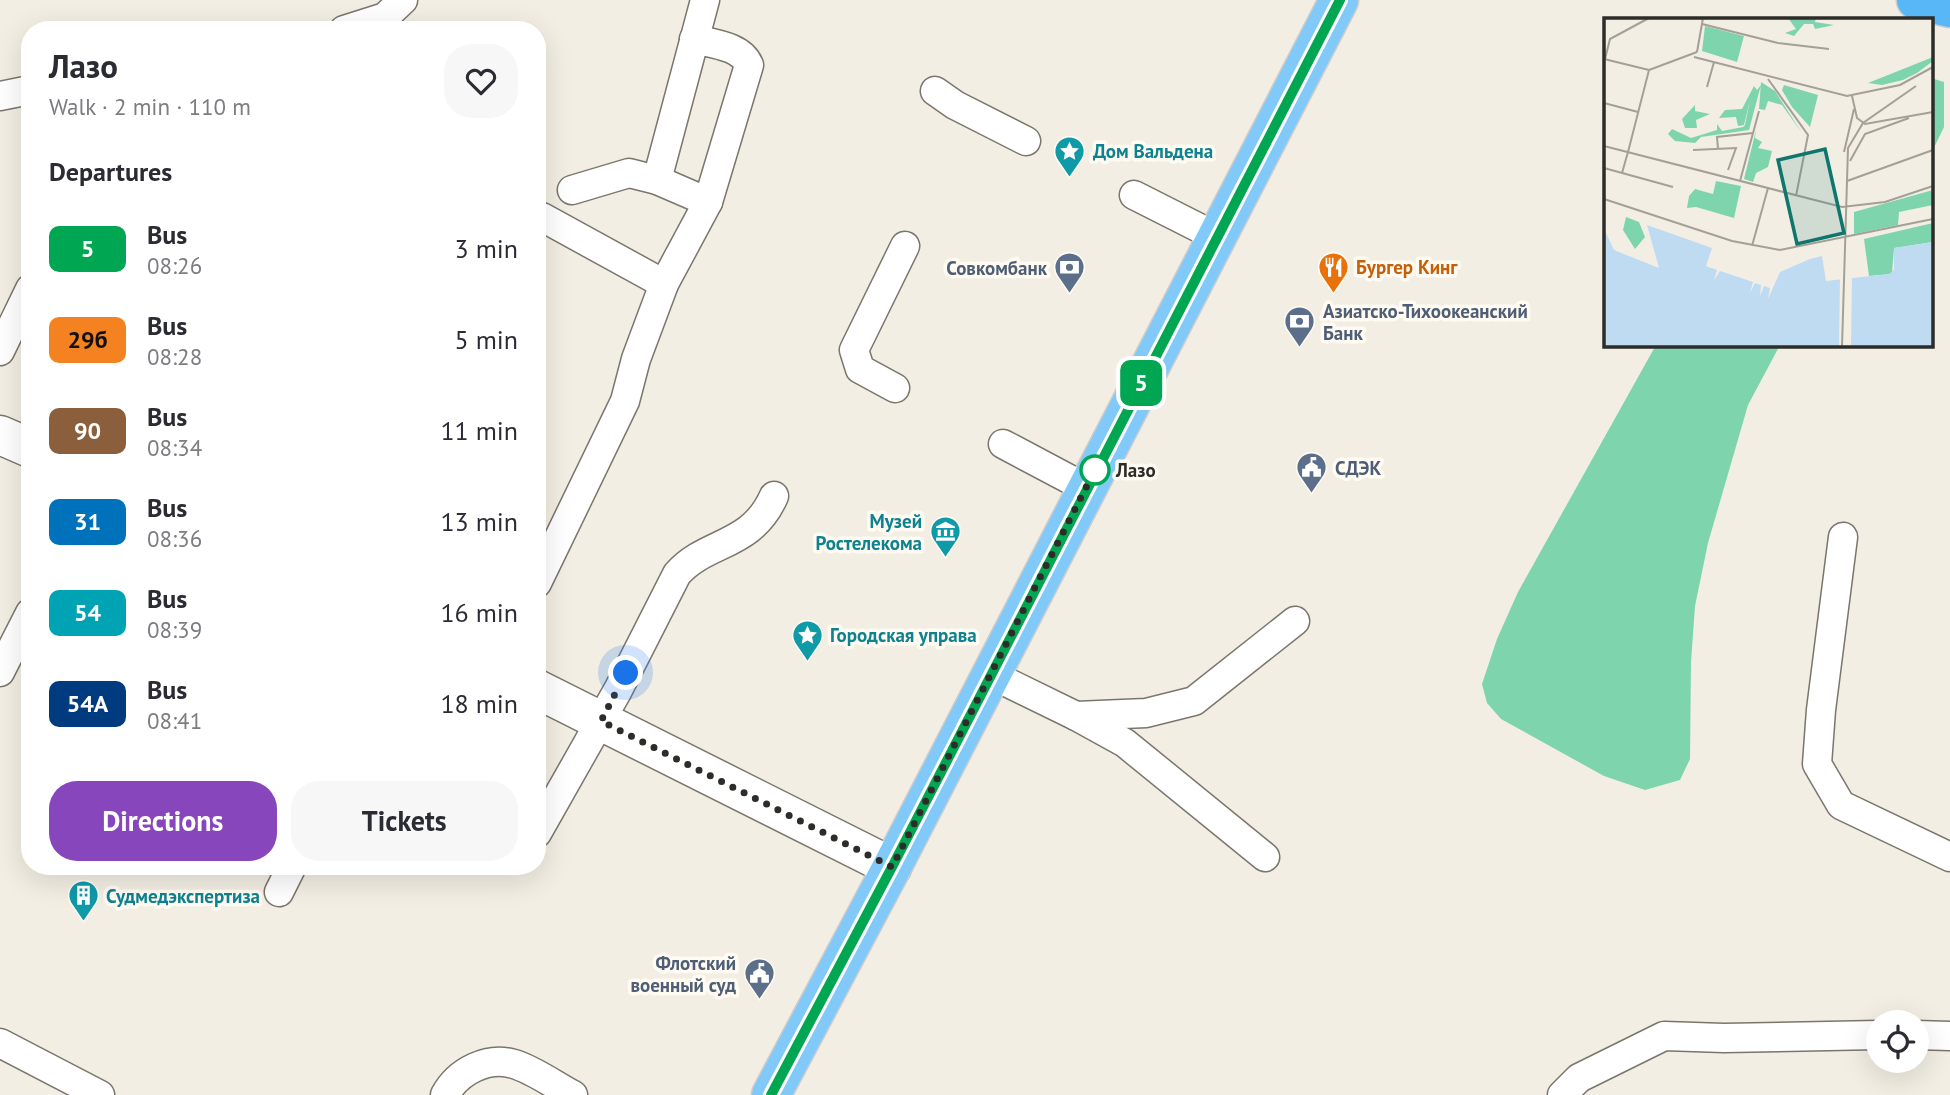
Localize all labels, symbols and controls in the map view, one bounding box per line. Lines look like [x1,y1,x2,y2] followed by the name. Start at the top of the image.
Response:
[1604,18,1932,346] inset map
[49,44,118,87] text: Лазо
[444,44,518,118] button: heart
[49,92,251,121] text: Walk · 2 min · 110 m
[1053,134,1087,178] place icon: Дом Вальдена
[1093,139,1213,163] place label: Дом Вальдена
[49,155,172,188] text: Departures
[147,218,187,251] text: Bus
[455,232,518,265] text: 3 min
[81,233,94,264] text: 5
[1316,250,1350,294] restaurant icon: Бургер Кинг
[147,251,202,280] text: 08:26
[1053,251,1087,295] bank icon: Совкомбанк
[1356,255,1458,279] place label: Бургер Кинг
[946,256,1048,280] place label: Совкомбанк
[1323,299,1528,345] place label: Азиатско-Тихоокеанский Банк
[1283,305,1317,349] bank icon: Азиатско-Тихоокеанский Банк
[147,309,187,342] text: Bus
[455,323,518,356] text: 5 min
[67,324,108,355] text: 29б
[147,342,202,371] text: 08:28
[1118,360,1164,406] line badge: 5
[1134,367,1148,398] text: 5
[147,400,187,433] text: Bus
[440,414,518,447] text: 11 min
[74,415,101,446] text: 90
[147,433,202,462] text: 08:34
[1295,451,1329,495] public building icon: СДЭК
[1080,455,1110,485] marker: Лазо
[1335,456,1381,480] place label: СДЭК
[1115,458,1156,482] place label: Лазо
[147,491,187,524] text: Bus
[440,505,518,538] text: 13 min
[74,506,101,537] text: 31
[815,509,922,555] place label: Музей Ростелекома
[928,515,962,559] museum icon: Музей Ростелекома
[147,524,202,553] text: 08:36
[147,582,187,615] text: Bus
[440,596,518,629] text: 16 min
[74,597,101,628] text: 54
[147,615,202,644] text: 08:39
[790,618,824,662] place icon: Городская управа
[830,623,977,647] place label: Городская управа
[608,655,643,690] your location
[147,673,187,706] text: Bus
[440,687,518,720] text: 18 min
[67,688,108,719] text: 54А
[147,706,202,735] text: 08:41
[49,781,277,861] button: Directions
[291,781,518,861] button: Tickets
[66,879,100,923] building icon: Судмедэкспертиза
[106,884,260,908] place label: Судмедэкспертиза
[630,951,736,997] place label: Флотский военный суд
[742,957,776,1001] public building icon: Флотский военный суд
[1866,1010,1929,1073] map controls
[1866,1010,1929,1073] button: locate

